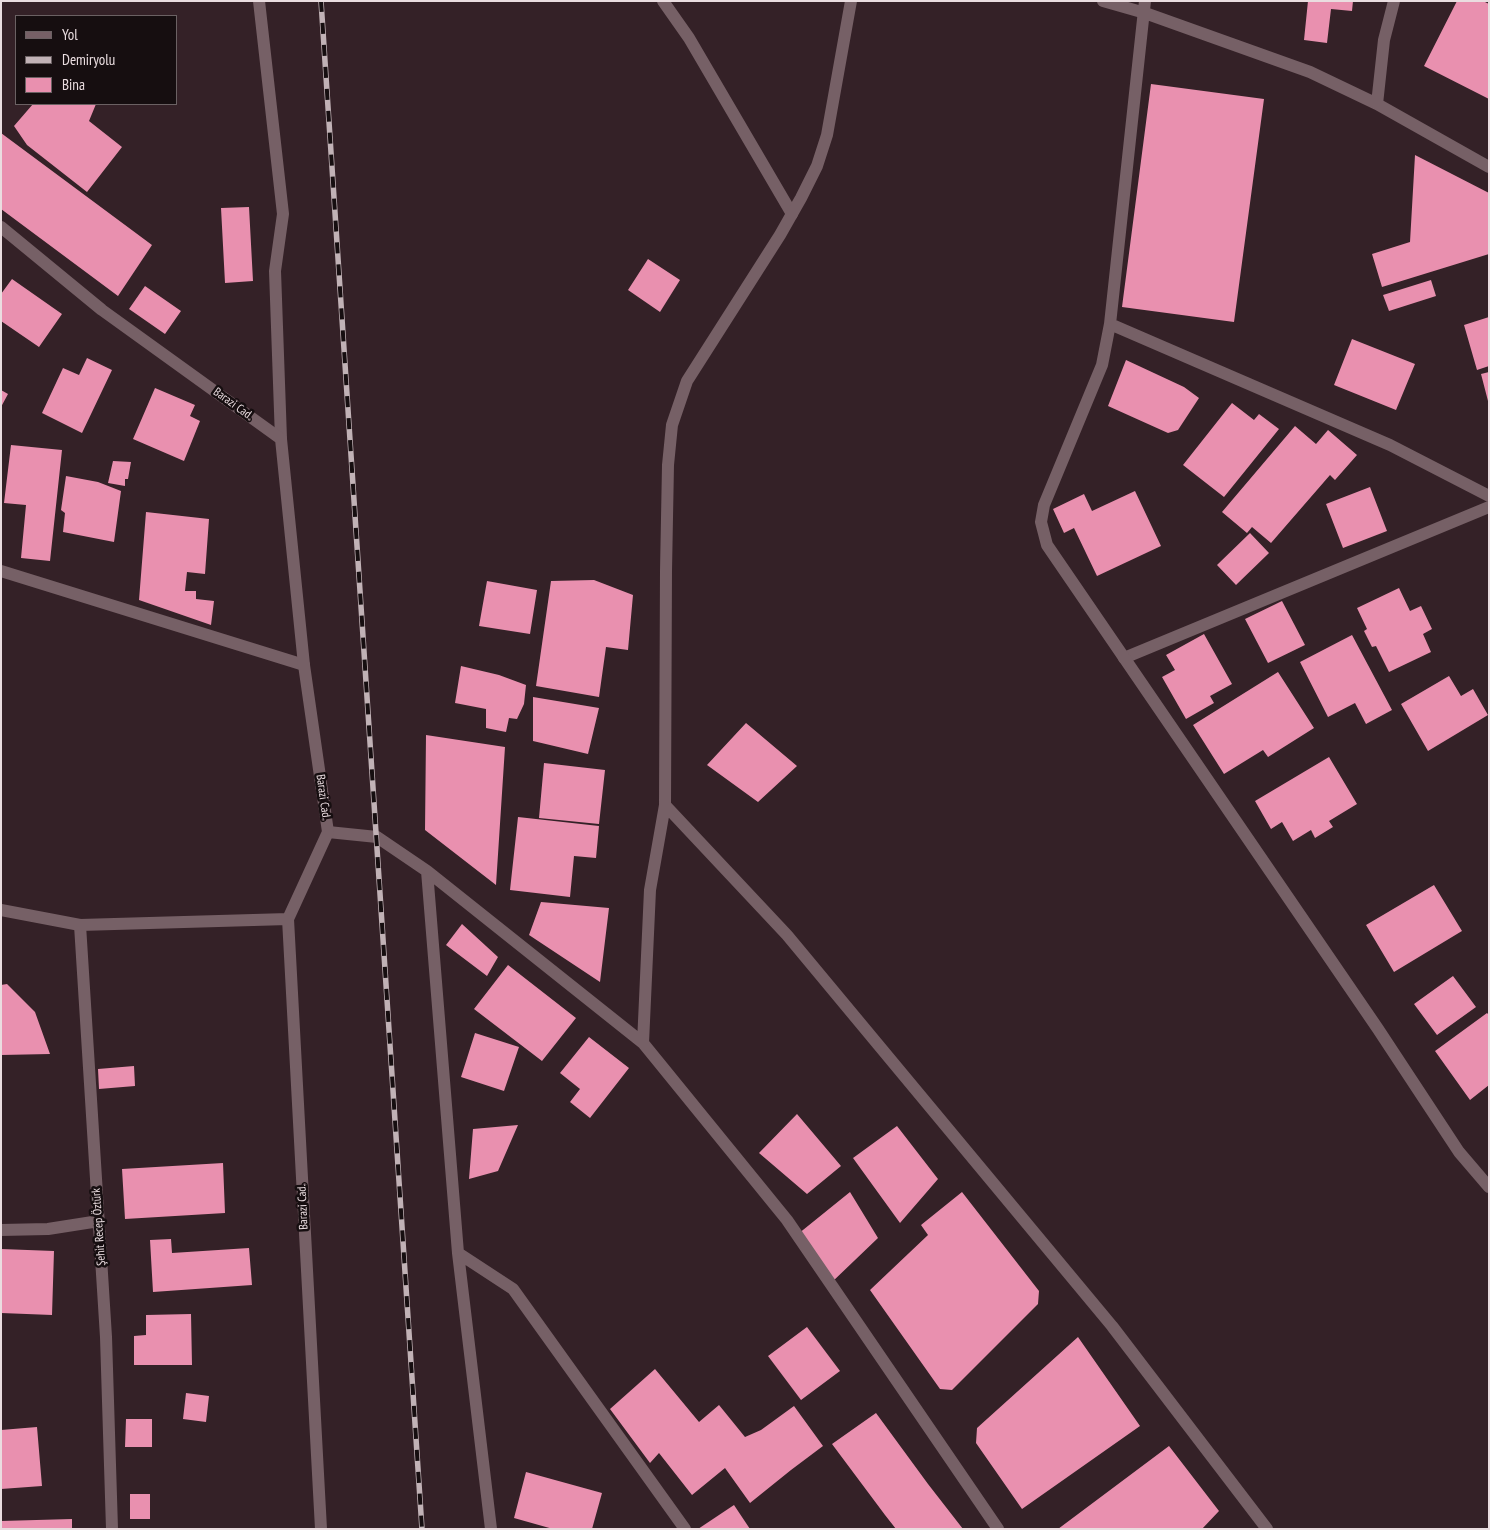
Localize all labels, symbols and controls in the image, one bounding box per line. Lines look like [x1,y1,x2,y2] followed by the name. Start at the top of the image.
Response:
[15,15,178,105] legend
[62,25,78,44] text: Yol
[62,50,115,69] text: Demiryolu
[62,75,85,94] text: Bina
[210,385,256,423] street label: Barazi Cad.
[313,773,333,821] street label: Barazi Cad.
[295,1184,311,1230] street label: Barazi Cad.
[89,1188,109,1266] street label: Şehit Recep Öztürk

